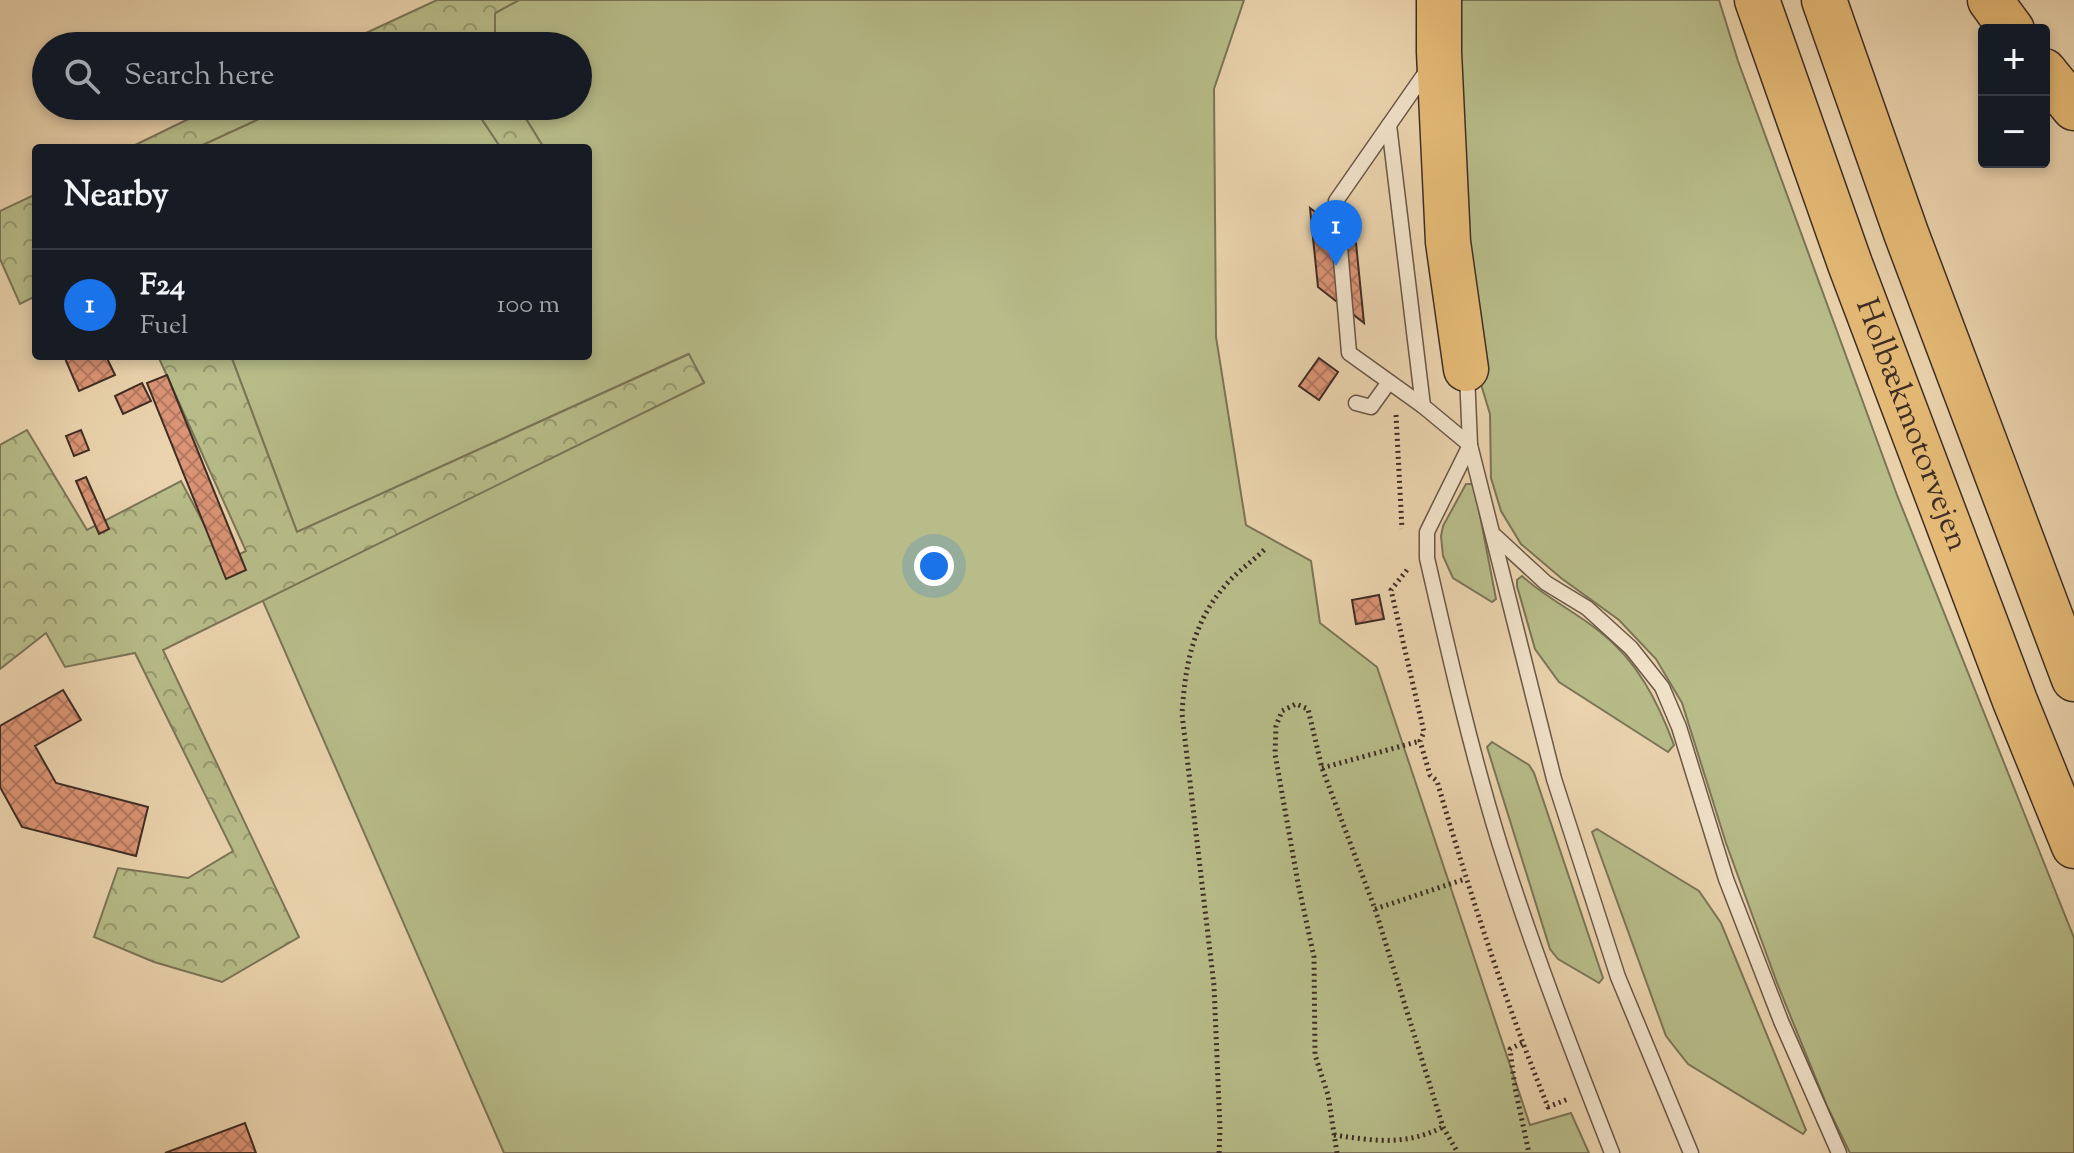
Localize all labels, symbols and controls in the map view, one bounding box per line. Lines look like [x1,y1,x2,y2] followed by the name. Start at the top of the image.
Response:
[1978,24,2050,168] map controls
[1978,24,2050,96] button: +
[32,32,592,120] search box
[60,54,104,98] icon: search
[124,55,274,98] text: Search here
[1978,96,2050,168] button: −
[64,172,169,221] text: Nearby
[1310,200,1362,266] pin: 1
[140,265,185,308] text: F24
[86,287,94,324] text: 1
[497,287,560,324] text: 100 m
[1842,292,1979,558] street label: Holbækmotorvejen
[140,308,188,345] text: Fuel
[914,546,954,586] your location

